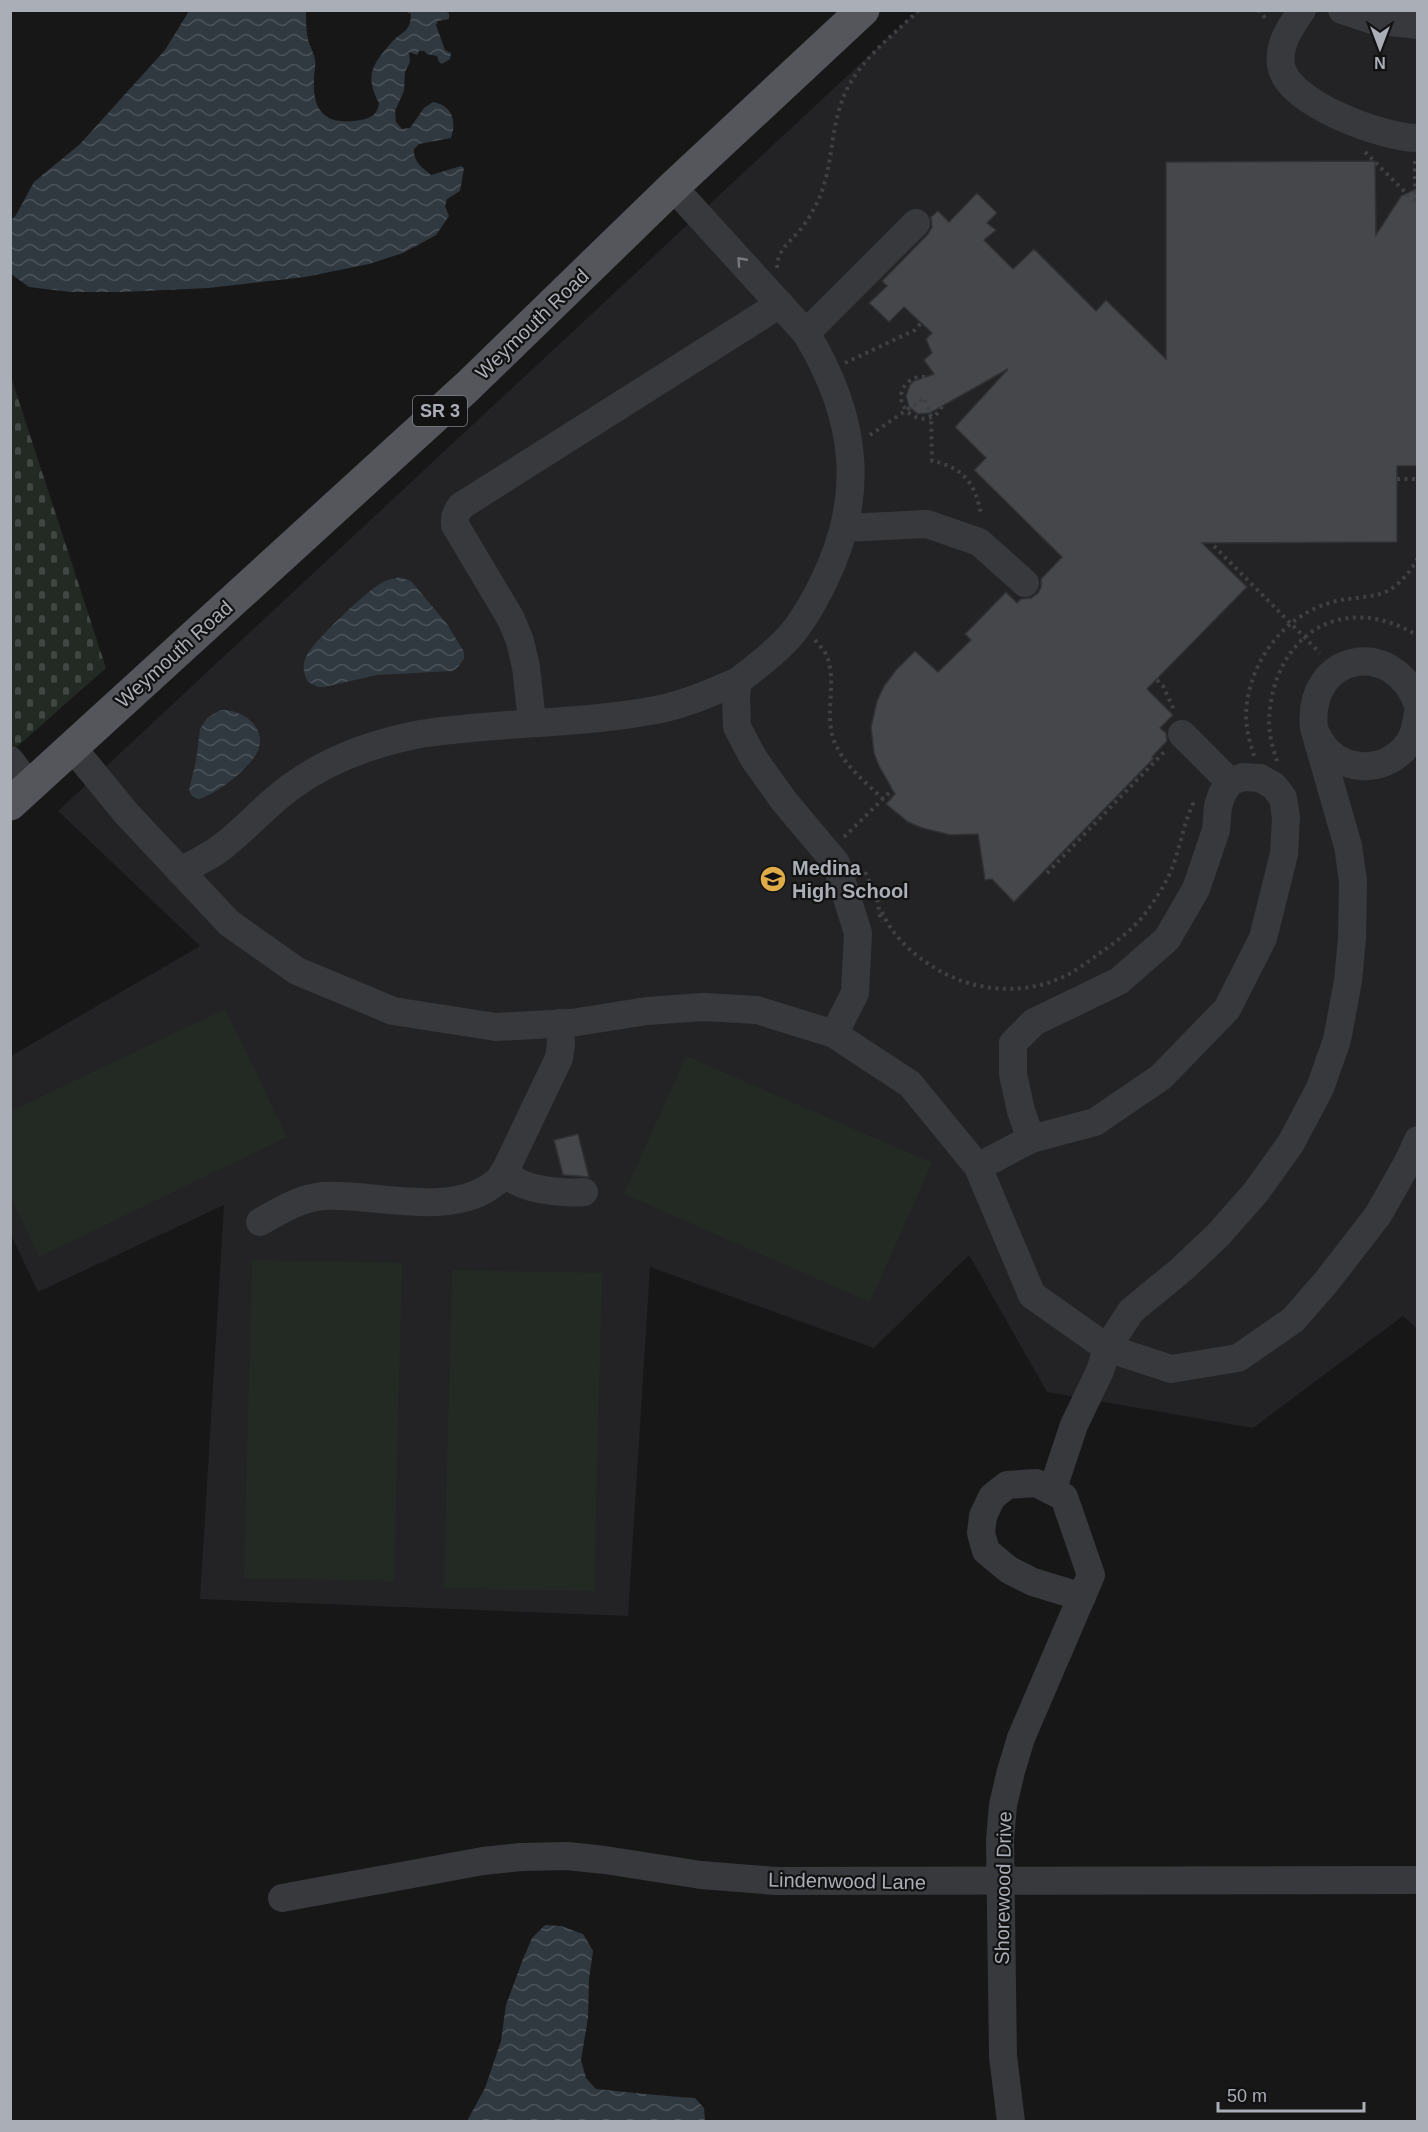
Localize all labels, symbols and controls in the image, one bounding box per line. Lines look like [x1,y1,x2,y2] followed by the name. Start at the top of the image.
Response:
[1350,18,1410,78] north arrow
[1374,54,1386,71] text: N
[737,258,748,269] one-way arrow
[471,264,593,384] street label: Weymouth Road
[413,396,467,426] road number: SR 3
[111,596,237,712] street label: Weymouth Road
[792,857,909,902] place label: Medina High School
[758,864,788,894] school or university icon: Medina High School
[991,1811,1015,1965] street label: Shorewood Drive
[768,1869,926,1893] street label: Lindenwood Lane
[1218,2075,1364,2113] scale bar
[1227,2086,1267,2106] text: 50 m

